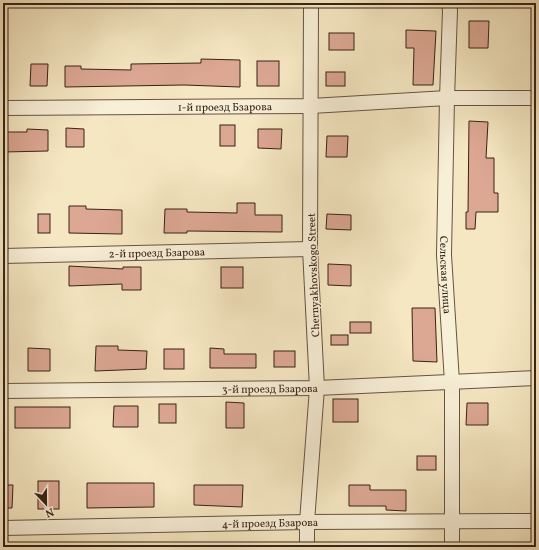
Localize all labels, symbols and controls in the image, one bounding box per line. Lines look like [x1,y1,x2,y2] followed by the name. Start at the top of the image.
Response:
[178,100,273,116] street label: 1-й проезд Бзарова
[305,213,324,337] street label: Chernyakhovskogo Street
[435,236,454,315] street label: Сельская улица
[109,245,206,263] street label: 2-й проезд Бзарова
[222,382,319,398] street label: 3-й проезд Бзарова
[26,484,66,524] north arrow
[43,503,56,520] text: N
[222,516,319,533] street label: 4-й проезд Бзарова

